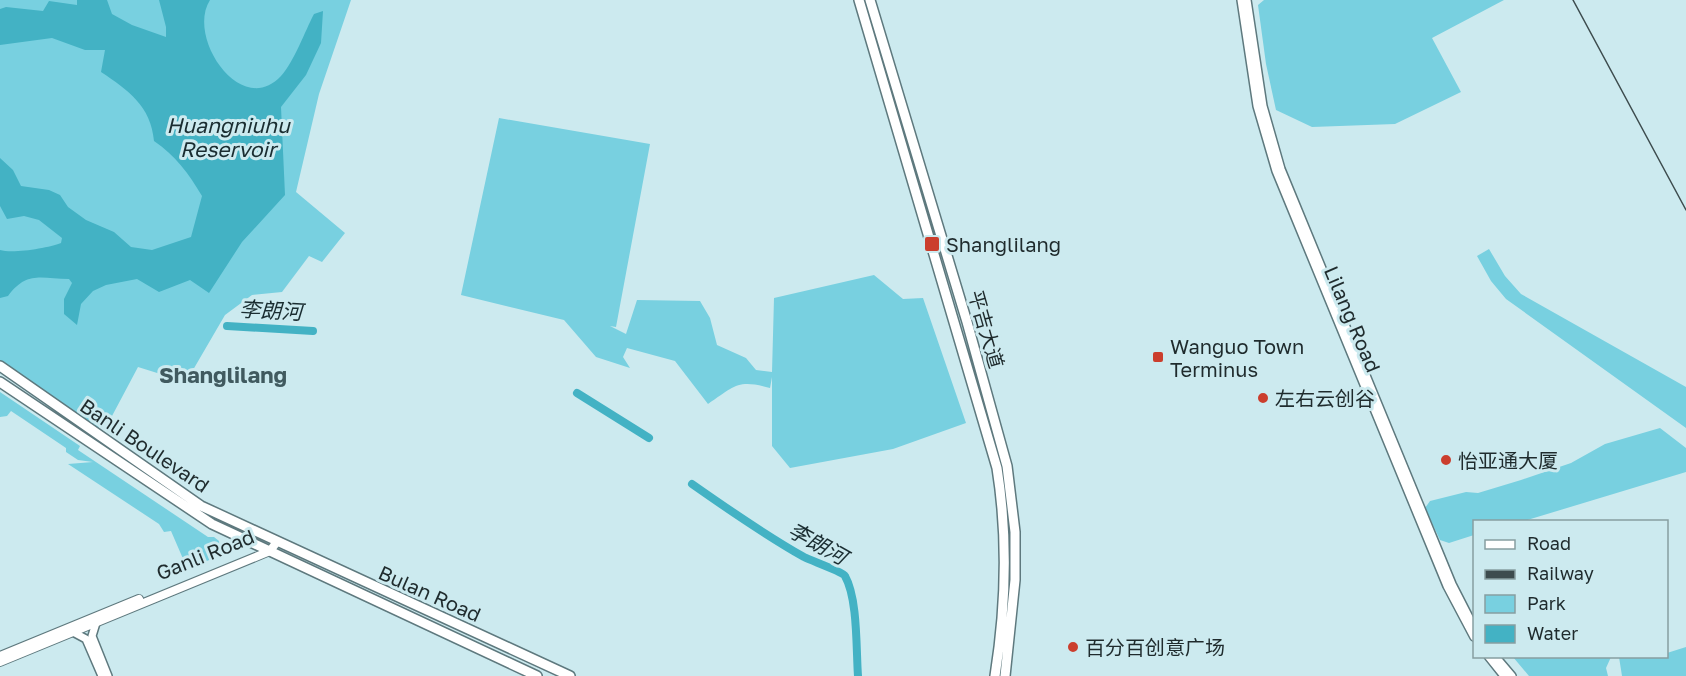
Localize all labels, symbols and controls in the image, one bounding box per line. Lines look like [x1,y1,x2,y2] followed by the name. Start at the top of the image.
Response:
[166,112,291,162] water label: Huangniuhu Reservoir
[946,232,1061,256] place label: Shanglilang
[923,235,941,253] marker: Shanglilang
[1320,262,1386,376] street label: Lilang Road
[964,287,1010,371] street label: 平吉大道
[239,295,307,325] water label: 李朗河
[1170,334,1304,381] place label: Wanguo Town Terminus
[1151,350,1165,364] marker: Wanguo Town Terminus
[159,361,287,388] district label: Shanglilang
[1275,386,1375,410] place label: 左右云创谷
[1256,391,1270,405] marker: 左右云创谷
[76,393,214,497] street label: Banli Boulevard
[1458,448,1558,472] place label: 怡亚通大厦
[1439,453,1453,467] marker: 怡亚通大厦
[784,516,855,572] water label: 李朗河
[1473,520,1668,658] legend
[153,523,257,585] street label: Ganli Road
[1527,532,1571,554] text: Road
[375,560,485,626] street label: Bulan Road
[1527,562,1594,584] text: Railway
[1527,592,1566,614] text: Park
[1527,622,1578,644] text: Water
[1085,635,1225,659] place label: 百分百创意广场
[1066,640,1080,654] marker: 百分百创意广场

